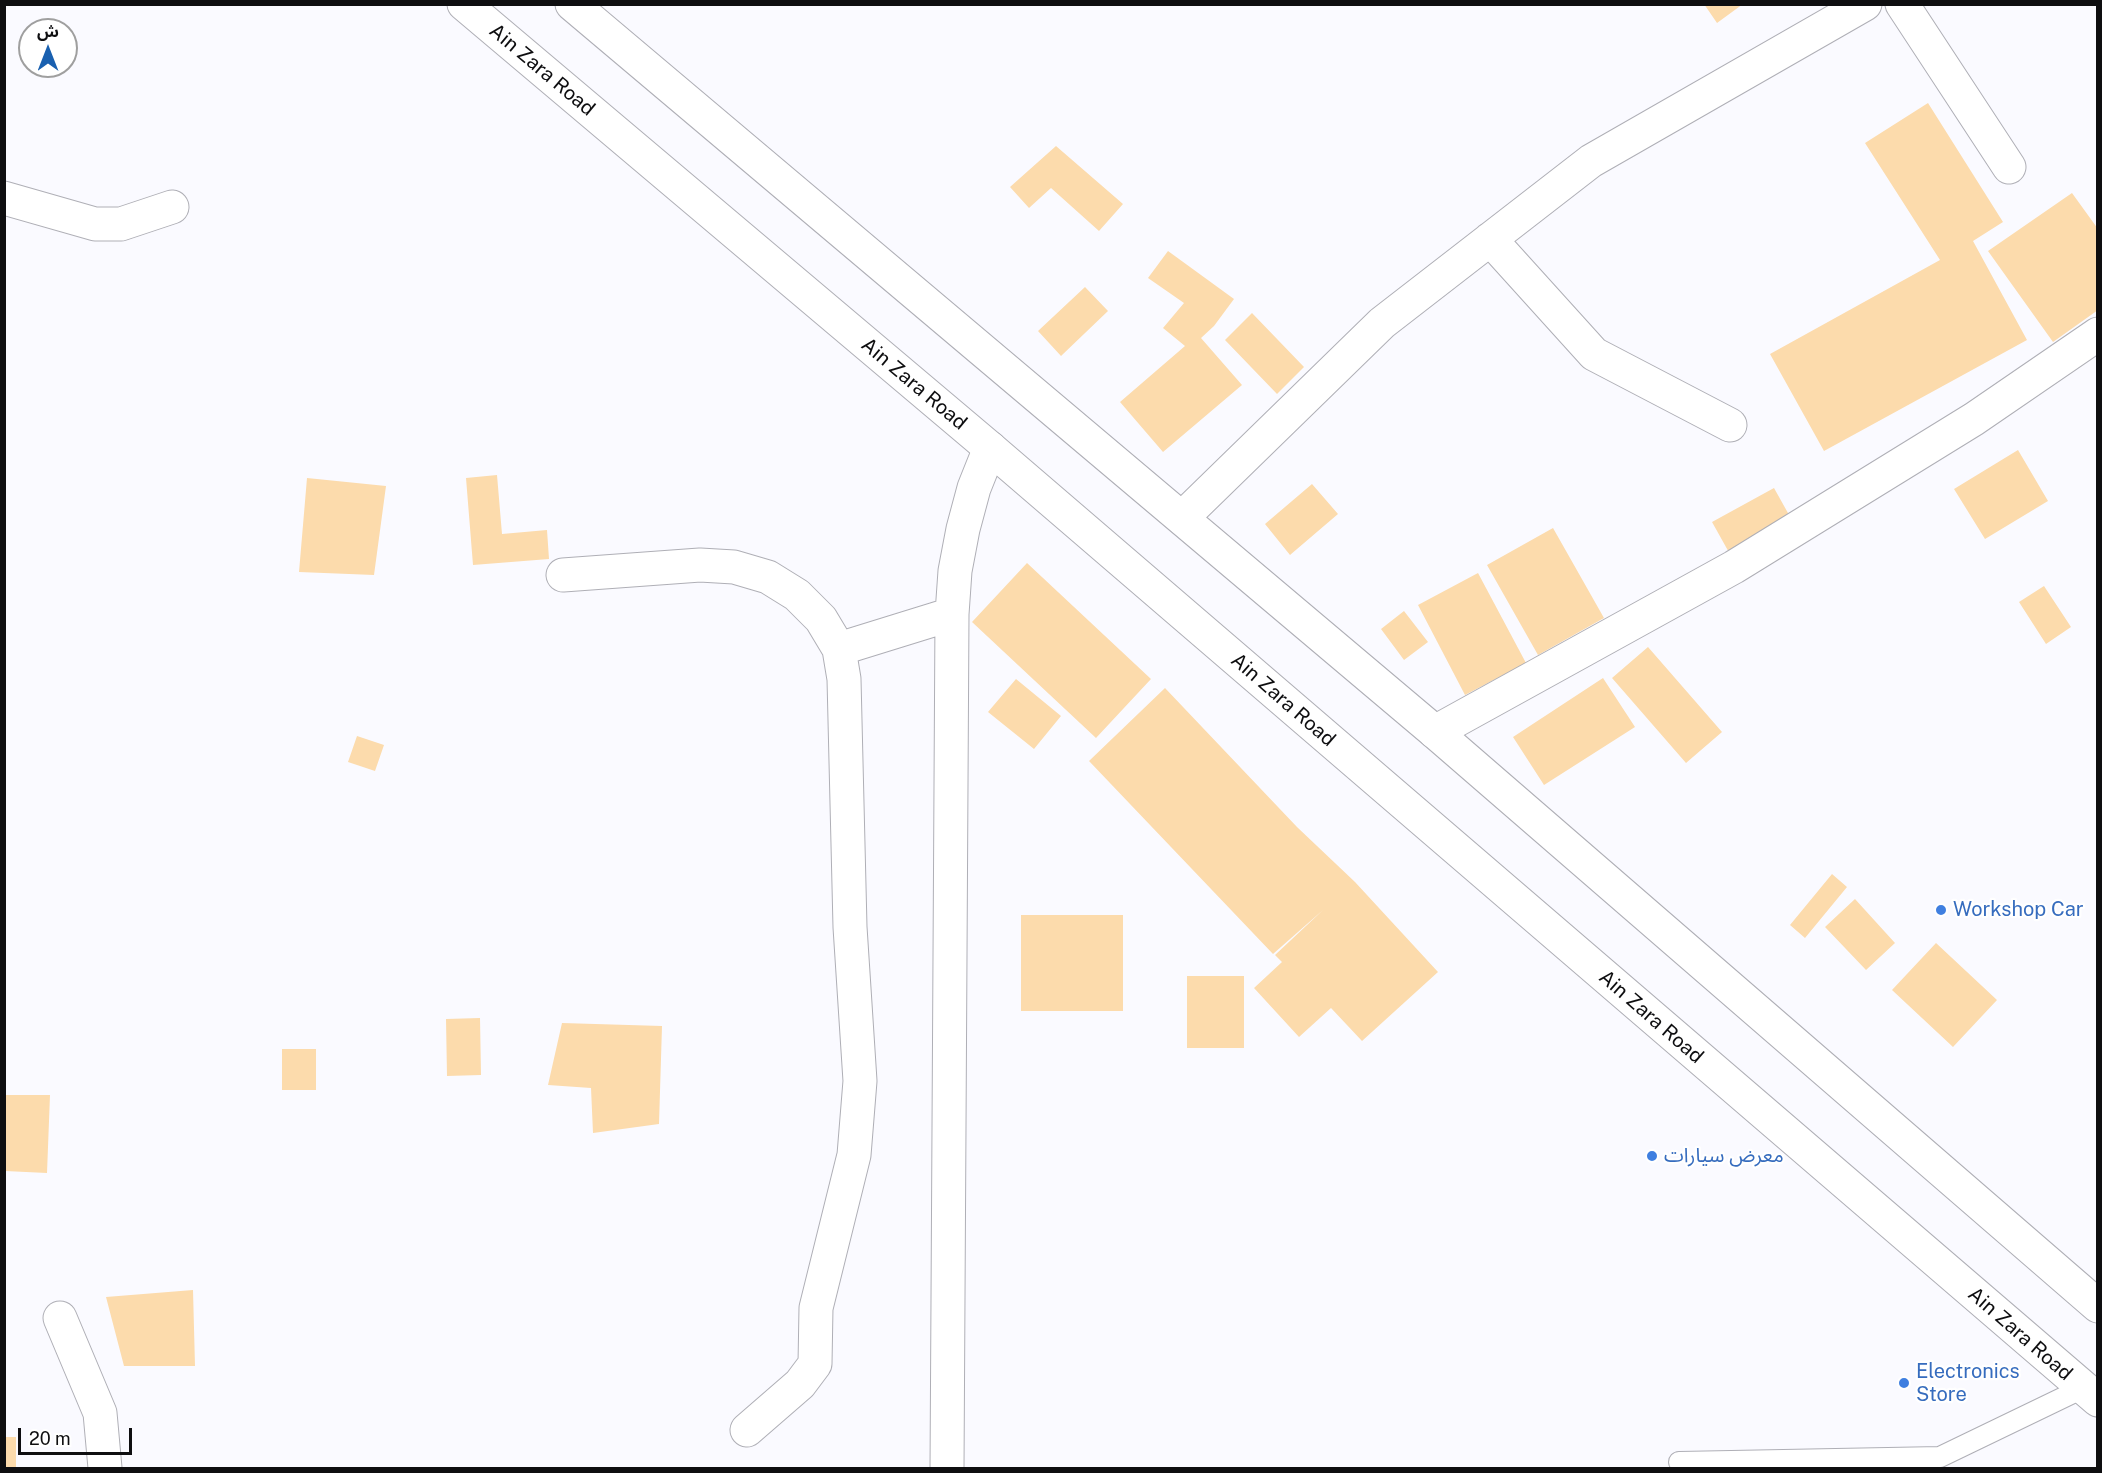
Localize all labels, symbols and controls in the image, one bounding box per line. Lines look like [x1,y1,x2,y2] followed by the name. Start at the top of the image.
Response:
[18,18,78,78] north arrow
[484,19,600,121] street label: Ain Zara Road
[37,22,59,41] text: ش
[856,333,972,435] street label: Ain Zara Road
[1226,648,1340,752] street label: Ain Zara Road
[1953,898,2084,922] place label: Workshop Car
[1934,903,1948,917] marker: Workshop Car
[1594,965,1708,1069] street label: Ain Zara Road
[1664,1144,1784,1168] place label: معرض سيارات
[1645,1149,1659,1163] marker: معرض سيارات
[1963,1282,2077,1386] street label: Ain Zara Road
[1916,1360,2020,1407] place label: Electronics Store
[1897,1376,1911,1390] marker: Electronics Store
[21,1416,135,1454] scale bar
[29,1428,71,1449] text: 20 m

